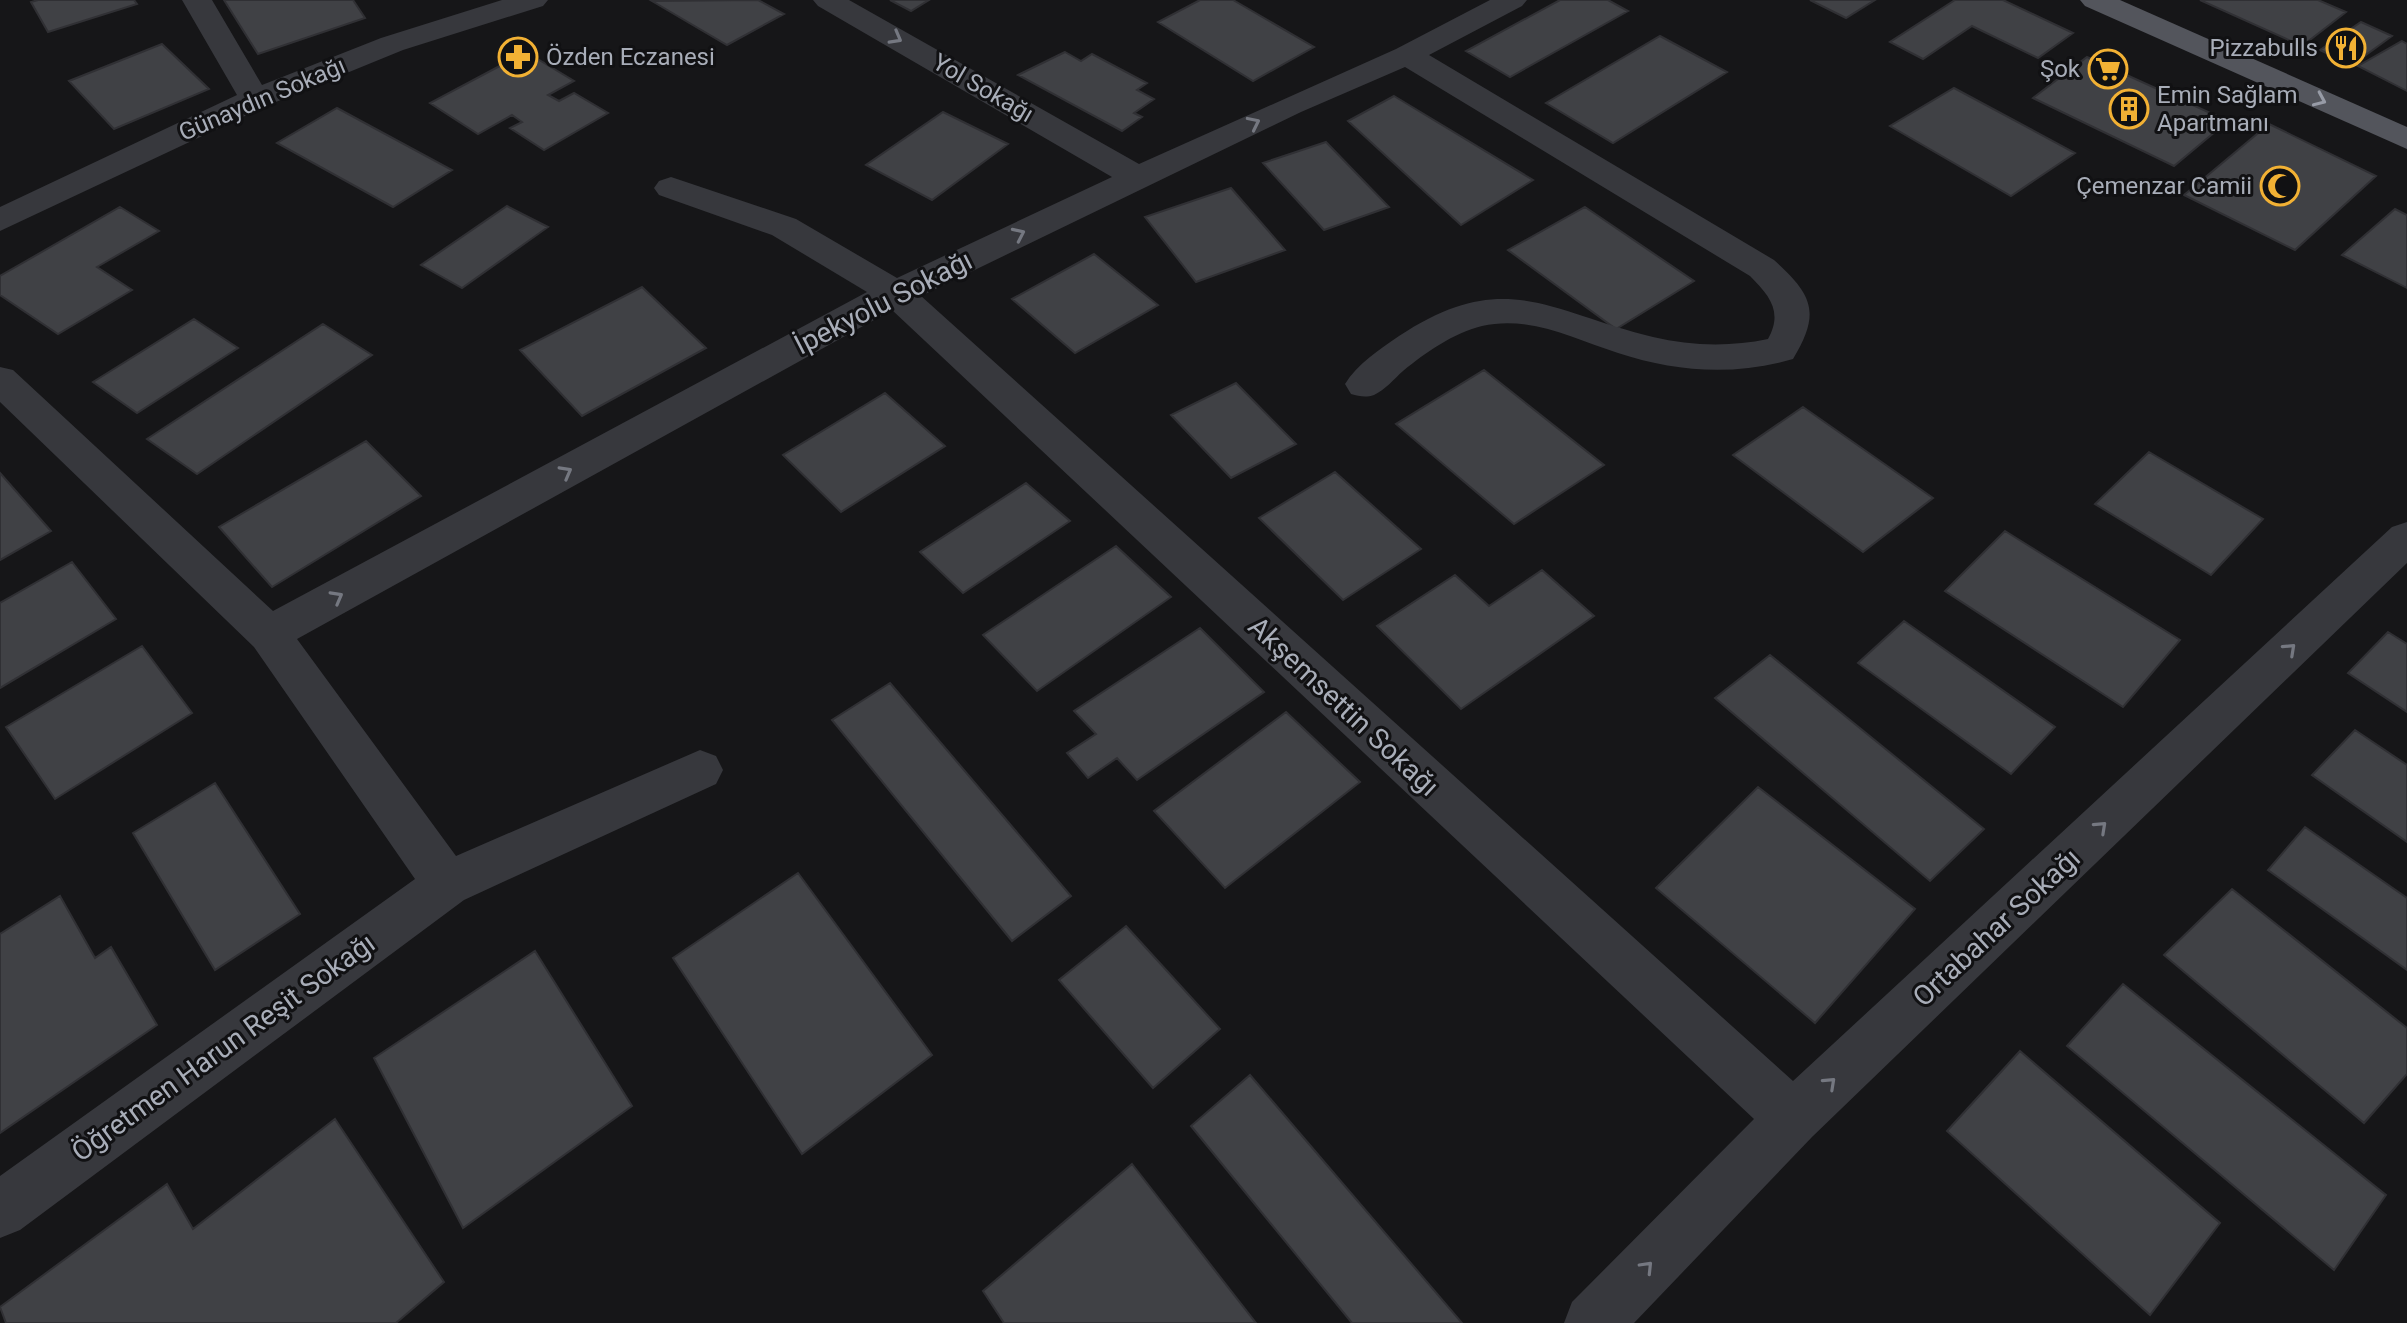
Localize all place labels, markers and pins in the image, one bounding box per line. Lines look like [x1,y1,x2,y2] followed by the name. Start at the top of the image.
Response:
[2325,27,2367,69] restaurant icon: Pizzabulls
[2209,34,2318,62] place label: Pizzabulls
[497,36,539,78] pharmacy icon: Özden Eczanesi
[546,43,715,71] place label: Özden Eczanesi
[2087,48,2129,90] supermarket icon: Şok
[2040,55,2081,83] place label: Şok
[2157,81,2297,137] place label: Emin Sağlam Apartmanı
[2108,88,2150,130] building icon: Emin Sağlam Apartmanı
[2259,165,2301,207] mosque icon: Çemenzar Camii
[2076,172,2252,200] place label: Çemenzar Camii

